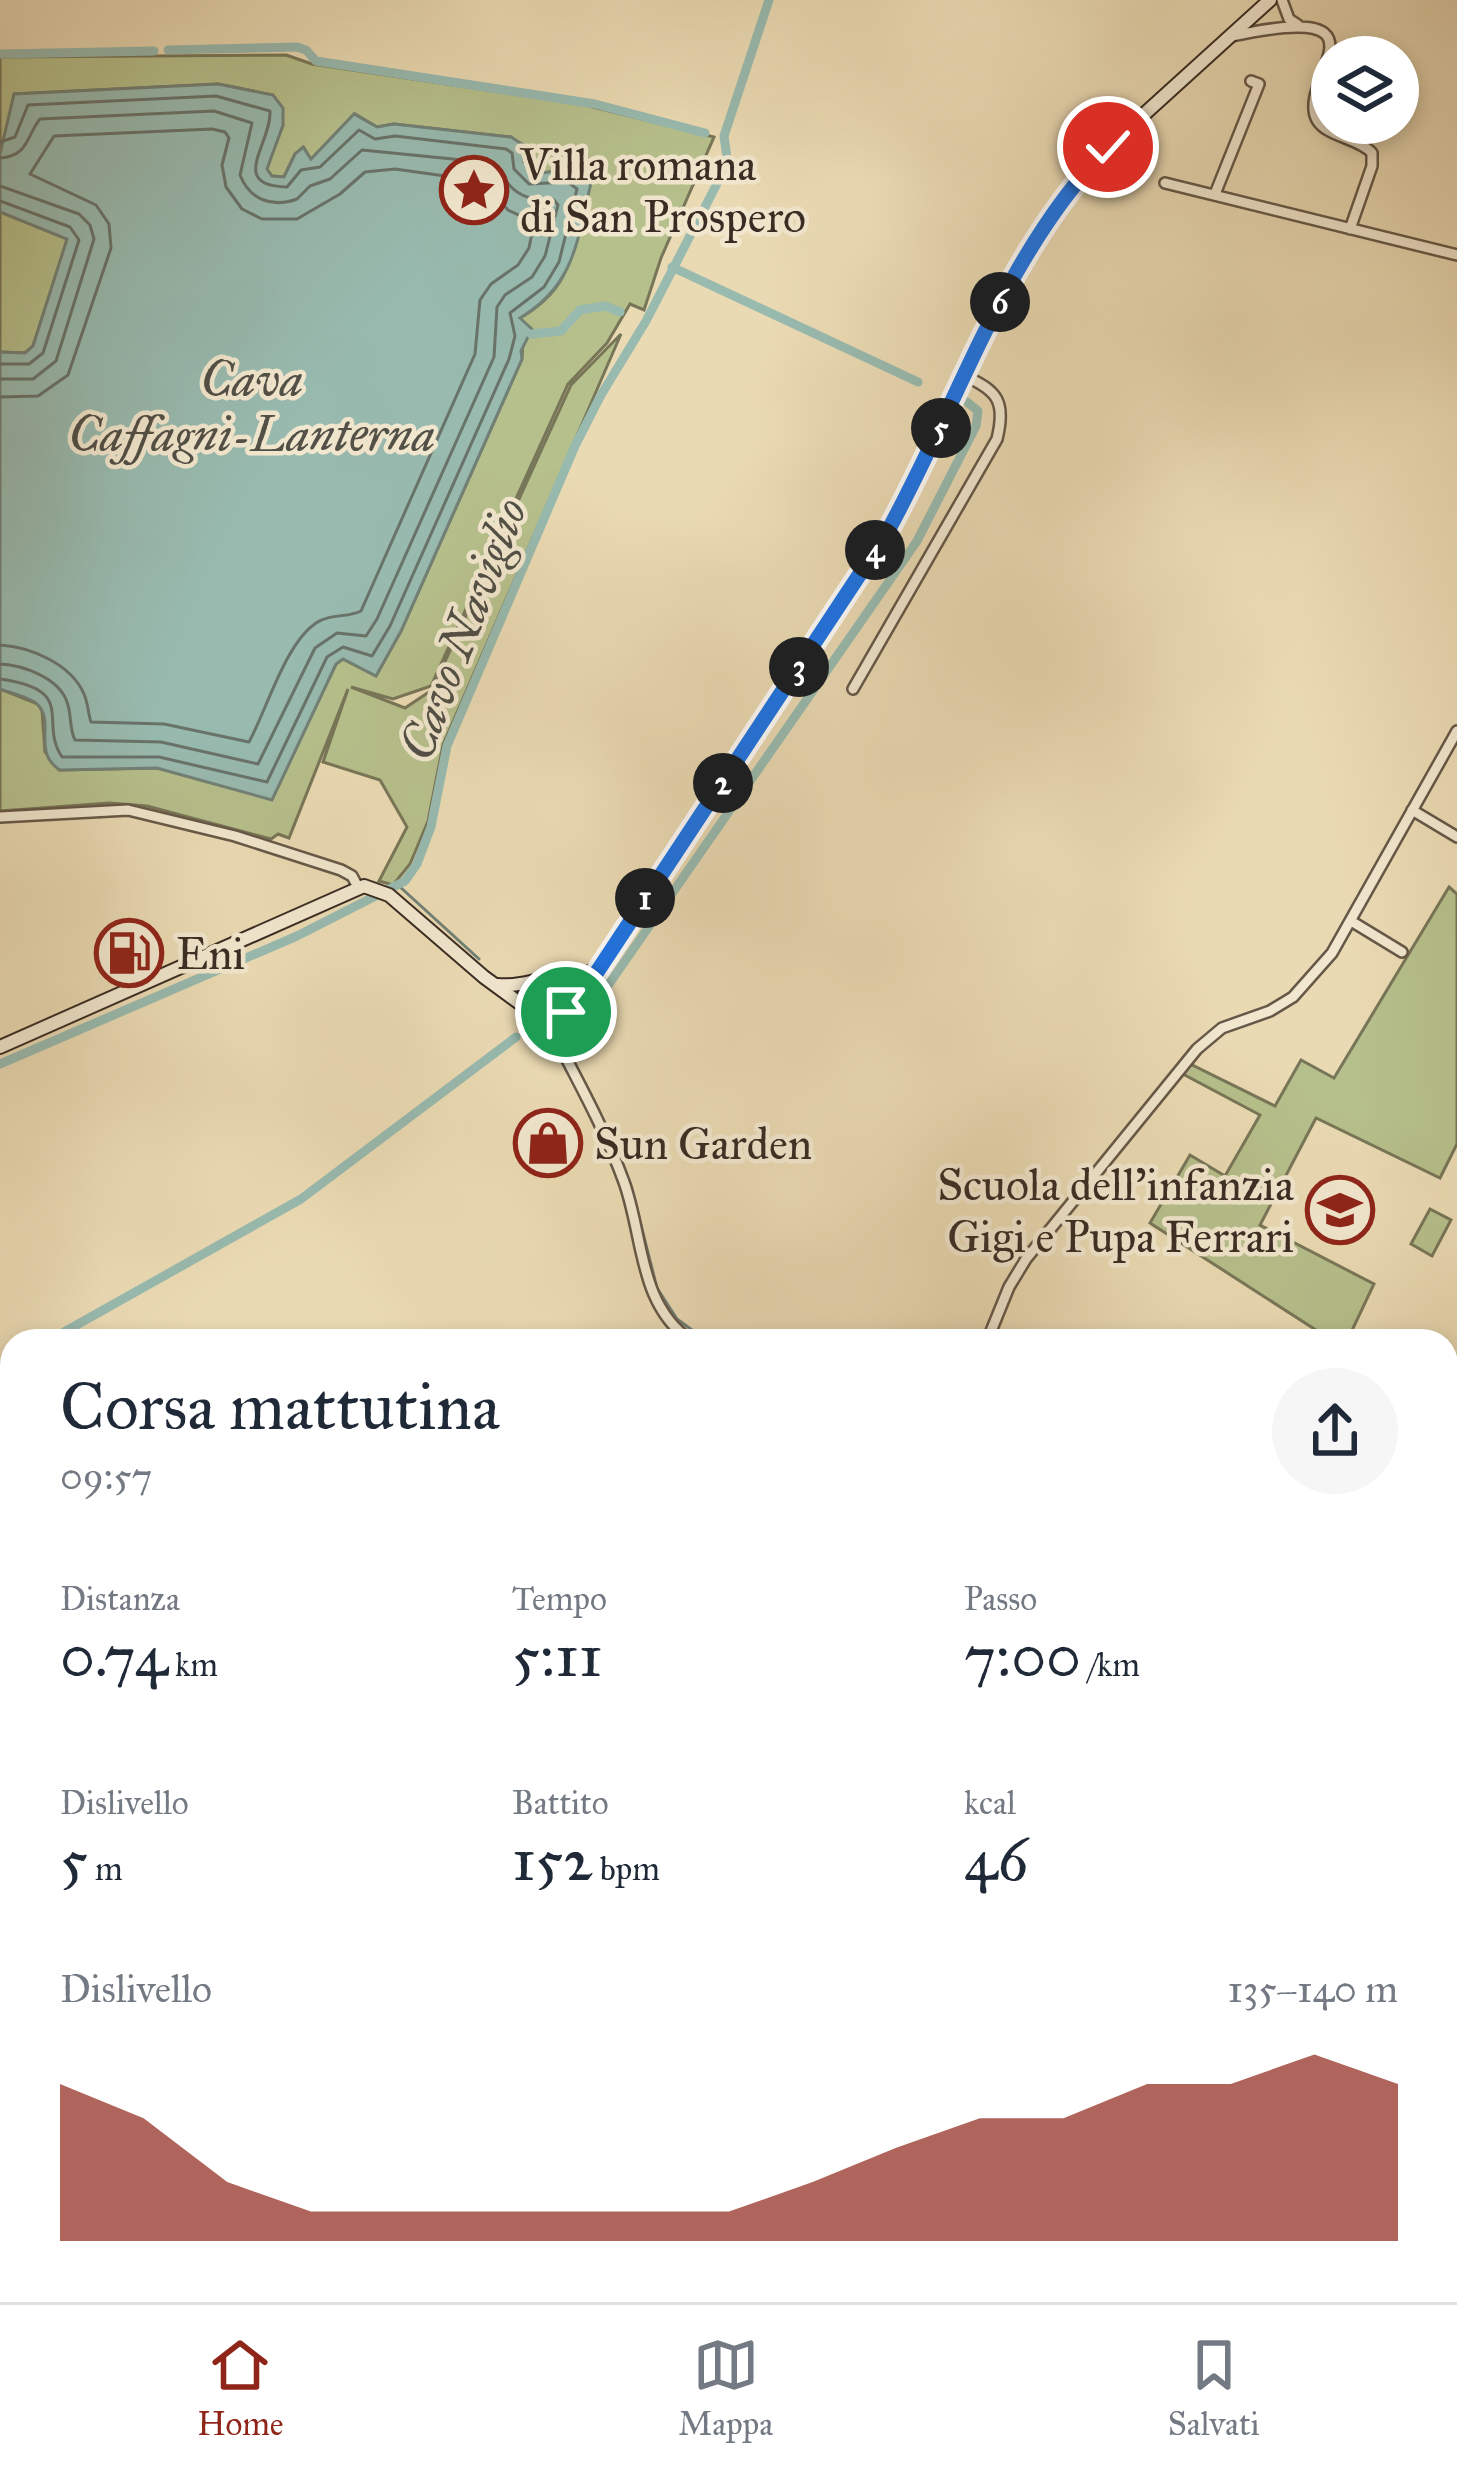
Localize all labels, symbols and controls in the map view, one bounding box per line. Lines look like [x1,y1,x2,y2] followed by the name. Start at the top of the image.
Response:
[1311,36,1419,144] map controls
[1311,36,1419,144] button: layers
[1057,96,1159,198] pin
[1075,114,1141,180] icon: check
[519,137,806,244] place label: Villa romana di San Prospero
[439,155,509,225] place icon: Villa romana di San Prospero
[970,272,1030,332] pin: 6
[992,282,1008,322] text: 6
[69,350,435,466] water label: Cava Caffagni-Lanterna
[911,398,971,458] pin: 5
[933,408,949,448] text: 5
[386,490,540,768] water label: Cavo Naviglio
[845,520,905,580] pin: 4
[866,530,884,570] text: 4
[769,637,829,697] pin: 3
[792,647,806,687] text: 3
[693,753,753,813] pin: 2
[715,763,731,803] text: 2
[615,868,675,928] pin: 1
[638,878,652,918] text: 1
[94,918,164,988] fuel station icon: Eni
[176,926,245,981] place label: Eni
[515,961,617,1063] pin
[533,979,599,1045] icon: arrive
[513,1108,583,1178] shop icon: Sun Garden
[594,1116,812,1171] place label: Sun Garden
[937,1157,1294,1264] place label: Scuola dell'infanzia Gigi e Pupa Ferrari
[1305,1175,1375,1245] school or university icon: Scuola dell'infanzia Gigi e Pupa Ferrari
[60,1366,500,1447] text: Corsa mattutina
[1272,1368,1398,1494] button: share
[60,1452,152,1500] text: 09:57
[60,1579,180,1619] text: Distanza
[512,1579,607,1619] text: Tempo
[964,1579,1037,1619] text: Passo
[60,1619,168,1692] text: 0.74
[512,1619,602,1692] text: 5:11
[964,1619,1081,1692] text: 7:00
[168,1645,218,1685] text: km
[1081,1645,1140,1685] text: /km
[60,1783,189,1823] text: Dislivello
[512,1783,609,1823] text: Battito
[964,1783,1016,1823] text: kcal
[60,1823,88,1896] text: 5
[512,1823,593,1896] text: 152
[964,1823,1028,1896] text: 46
[88,1849,123,1889] text: m
[593,1849,660,1889] text: bpm
[60,1965,212,2013] text: Dislivello
[1227,1965,1398,2013] text: 135–140 m
[197,2332,284,2444] tab: Home
[678,2332,773,2444] tab: Mappa
[1168,2332,1260,2444] tab: Salvati

